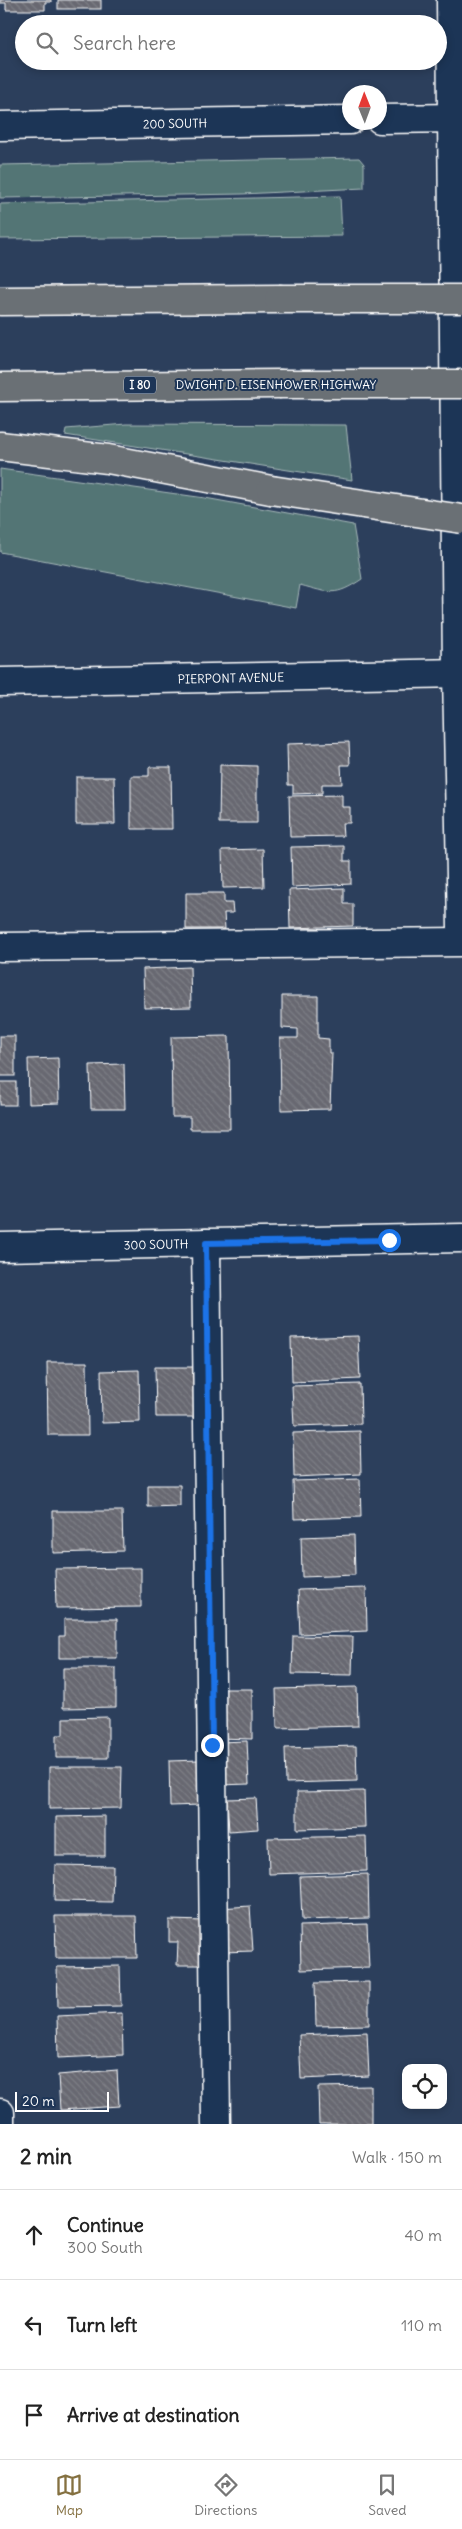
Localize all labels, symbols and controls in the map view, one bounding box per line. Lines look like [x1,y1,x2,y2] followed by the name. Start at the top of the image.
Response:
[15,15,447,70] search box
[33,29,61,57] icon: search
[73,31,176,55] text: Search here
[342,85,387,130] north arrow
[143,115,208,131] street label: 200 SOUTH
[124,376,156,394] road number: I 80
[176,377,377,392] street label: DWIGHT D. EISENHOWER HIGHWAY
[178,669,284,686] street label: PIERPONT AVENUE
[378,1229,401,1252] route start
[124,1236,189,1252] street label: 300 SOUTH
[201,1734,224,1757] route end
[402,2064,447,2109] map controls
[402,2064,447,2109] button: locate
[15,2089,109,2112] scale bar
[22,2092,55,2110] text: 20 m
[20,2143,72,2170] text: 2 min
[352,2147,442,2167] text: Walk · 150 m
[67,2213,144,2237] text: Continue
[20,2221,48,2249] icon: ahead
[404,2225,442,2245] text: 40 m
[67,2237,143,2257] text: 300 South
[20,2311,48,2339] icon: left
[67,2313,137,2337] text: Turn left
[401,2315,442,2335] text: 110 m
[20,2401,48,2429] icon: arrive
[67,2403,240,2427] text: Arrive at destination
[55,2471,83,2519] tab: Map
[194,2471,257,2519] tab: Directions
[368,2471,407,2519] tab: Saved

